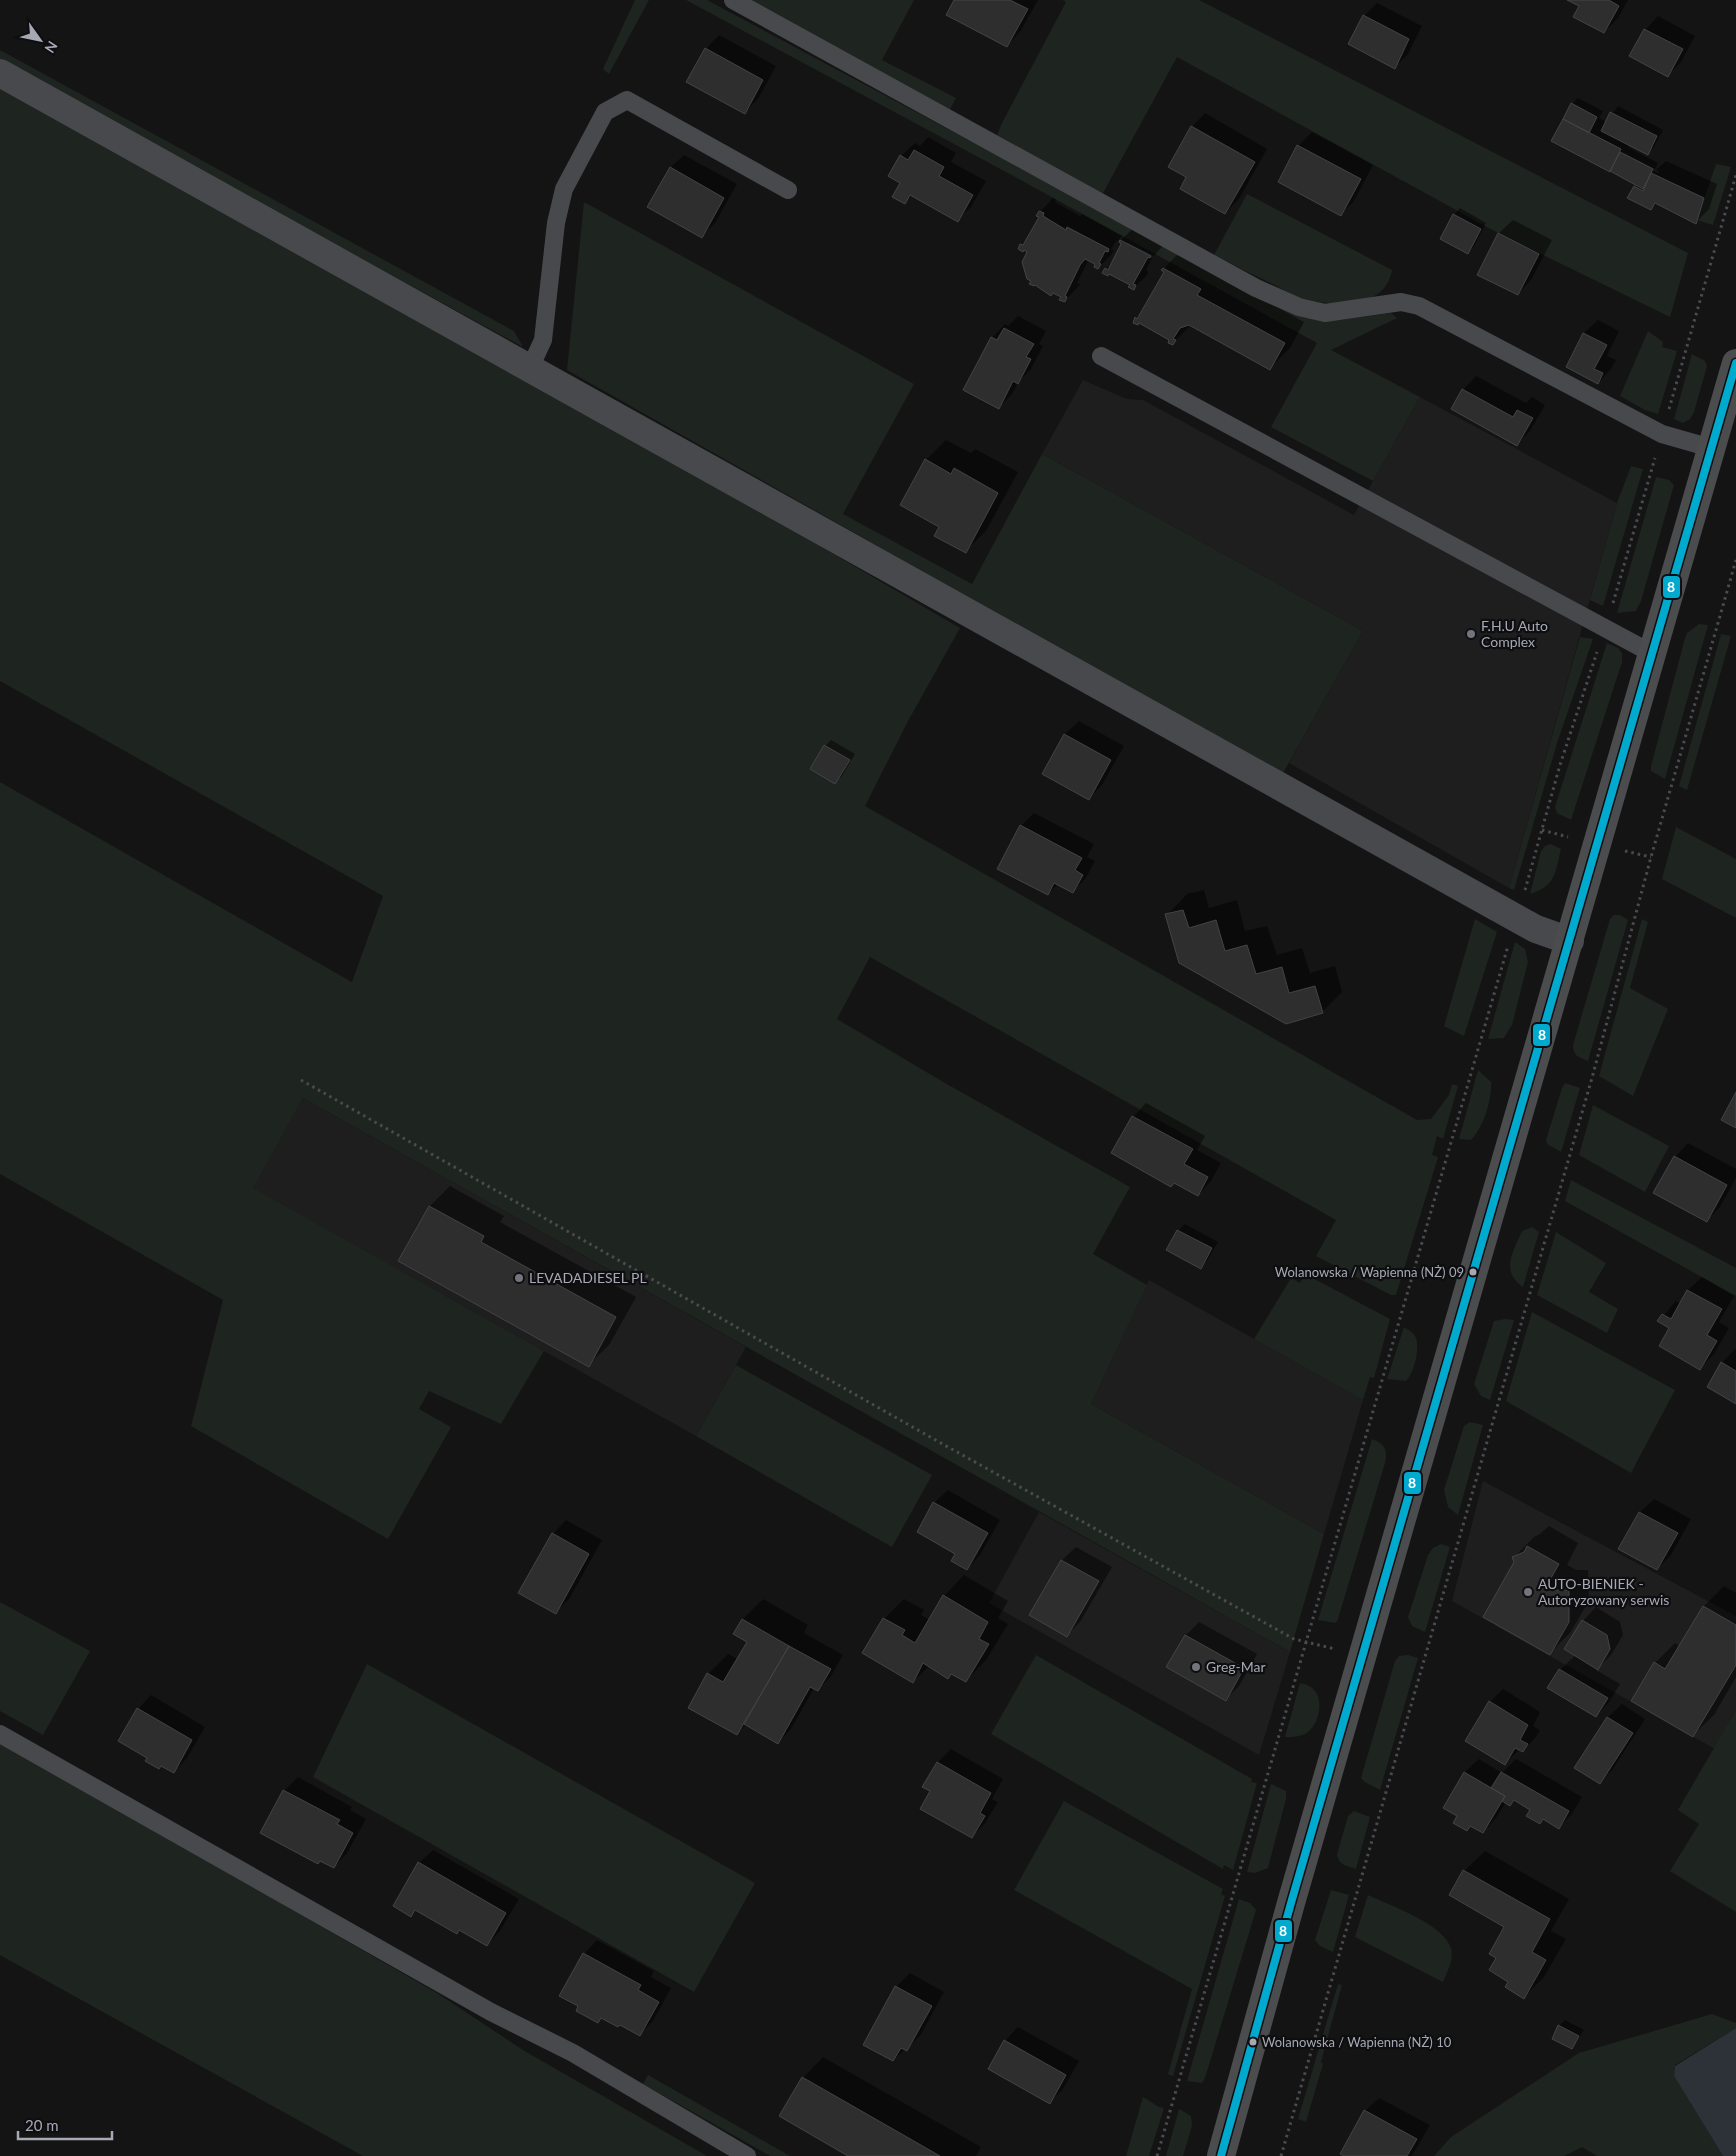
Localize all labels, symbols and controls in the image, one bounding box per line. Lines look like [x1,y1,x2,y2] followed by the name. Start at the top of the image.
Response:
[15,15,65,65] north arrow
[41,38,61,57] text: N
[1662,575,1681,599] line badge: 8
[1667,578,1675,595] text: 8
[1481,617,1548,650] place label: F.H.U Auto Complex
[1465,628,1477,640] marker: F.H.U Auto Complex
[1532,1023,1551,1047] line badge: 8
[1538,1026,1546,1043] text: 8
[1275,1264,1464,1280] place label: Wolanowska / Wapienna (NŻ) 09
[1468,1267,1478,1277] marker: Wolanowska / Wapienna (NŻ) 09
[529,1269,647,1286] place label: LEVADADIESEL PL
[513,1272,525,1284] marker: LEVADADIESEL PL
[1403,1471,1422,1495] line badge: 8
[1408,1474,1416,1491] text: 8
[1538,1575,1669,1608] place label: AUTO-BIENIEK - Autoryzowany serwis
[1522,1586,1534,1598] marker: AUTO-BIENIEK - Autoryzowany serwis
[1206,1658,1266,1675] place label: Greg-Mar
[1190,1661,1202,1673] marker: Greg-Mar
[1274,1919,1293,1943] line badge: 8
[1279,1922,1287,1939] text: 8
[1262,2034,1452,2050] place label: Wolanowska / Wapienna (NŻ) 10
[1248,2037,1258,2047] marker: Wolanowska / Wapienna (NŻ) 10
[18,2108,111,2140] scale bar
[25,2116,59,2134] text: 20 m

